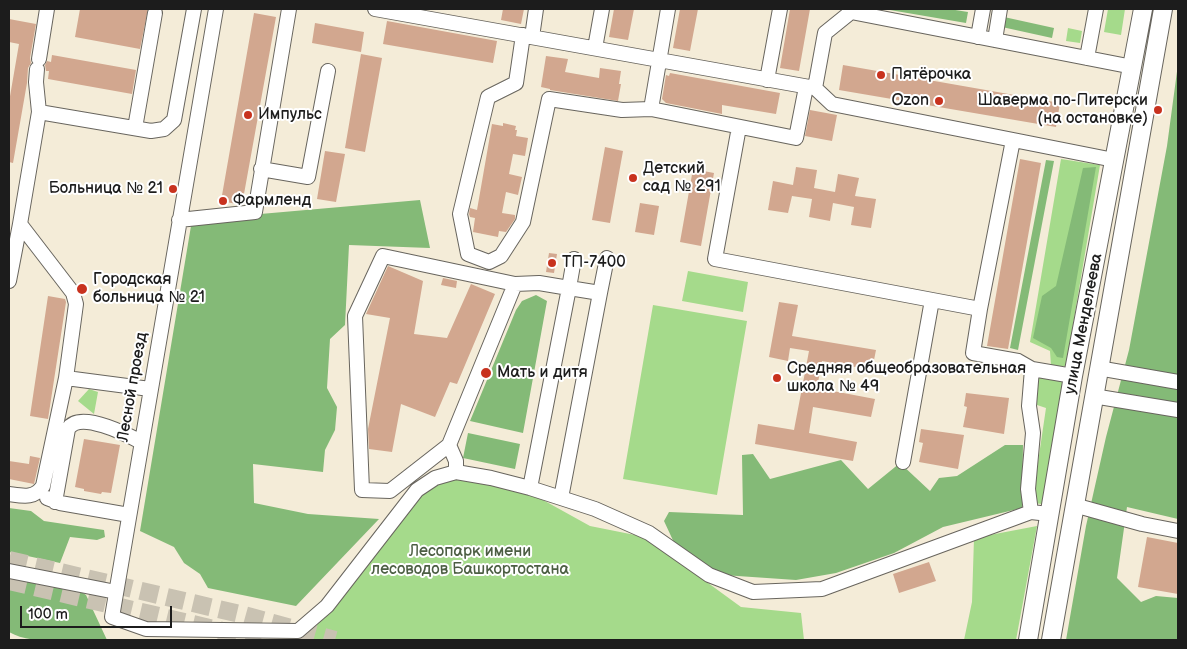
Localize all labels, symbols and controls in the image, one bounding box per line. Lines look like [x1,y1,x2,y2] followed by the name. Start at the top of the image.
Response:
[891,65,971,85] place label: Пятёрочка
[875,69,887,81] marker: Пятёрочка
[891,91,929,111] place label: Ozon
[977,91,1148,129] place label: Шаверма по-Питерски (на остановке)
[933,95,945,107] marker: Ozon
[1152,104,1164,116] marker: Шаверма по-Питерски (на остановке)
[258,105,322,125] place label: Импульс
[242,109,254,121] marker: Импульс
[643,159,721,197] place label: Детский сад № 291
[627,172,639,184] marker: Детский сад № 291
[49,179,163,199] place label: Больница № 21
[167,183,179,195] marker: Больница № 21
[233,191,311,211] place label: Фармленд
[217,195,229,207] marker: Фармленд
[1061,252,1107,396] street label: улица Менделеева
[562,253,626,273] place label: ТП-7400
[546,257,558,269] marker: ТП-7400
[93,270,205,308] place label: Городская больница № 21
[75,282,89,296] marker: Городская больница № 21
[114,331,152,443] street label: Лесной проезд
[787,359,1026,397] place label: Средняя общеобразовательная школа № 49
[497,363,588,383] place label: Мать и дитя
[479,366,493,380] marker: Мать и дитя
[771,372,783,384] marker: Средняя общеобразовательная школа № 49
[371,542,569,580] park label: Лесопарк имени лесоводов Башкортостана
[22,596,175,628] scale bar
[28,605,68,624] text: 100 m

